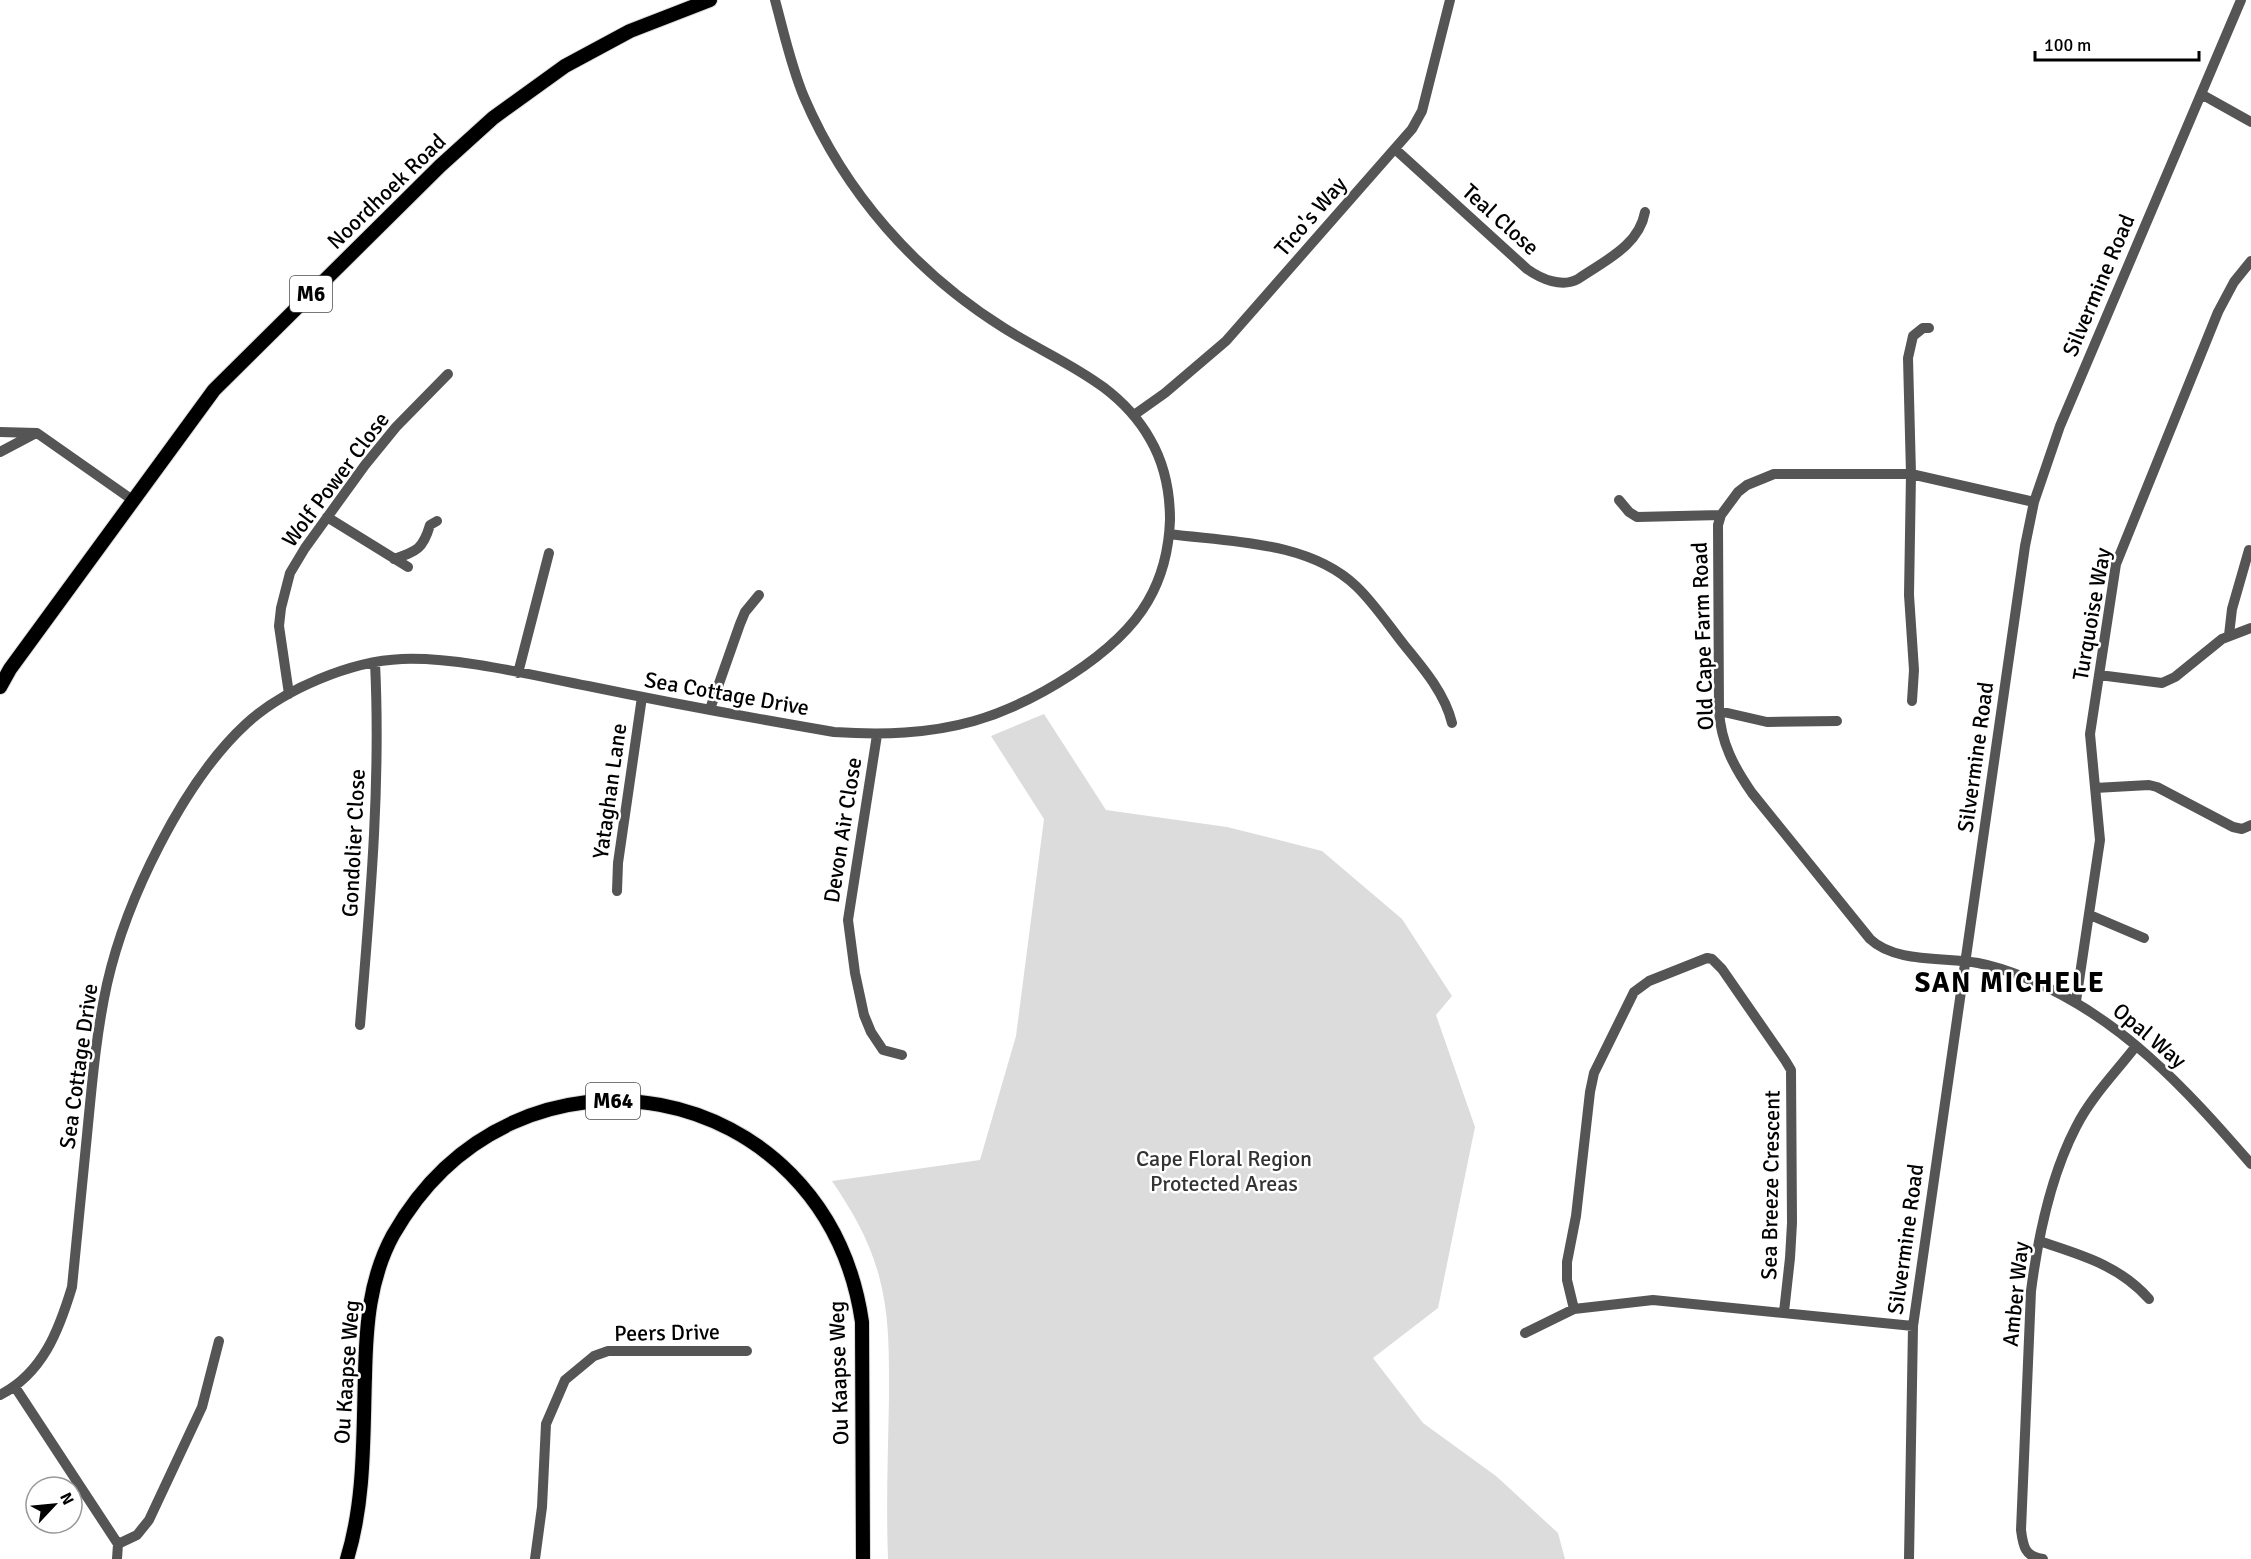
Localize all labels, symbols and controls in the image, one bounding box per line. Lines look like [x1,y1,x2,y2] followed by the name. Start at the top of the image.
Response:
[2035,24,2198,62] scale bar
[2044,34,2091,56] text: 100 m
[321,128,451,255] street label: Noordhoek Road
[1269,171,1353,262] street label: Tico's Way
[1457,178,1545,261] street label: Teal Close
[2056,210,2141,360] street label: Silvermine Road
[290,276,332,312] road number: M6
[276,406,395,552] street label: Wolf Power Close
[1686,541,1719,731] street label: Old Cape Farm Road
[2067,545,2117,683] street label: Turquoise Way
[642,666,811,721] street label: Sea Cottage Drive
[1952,680,1999,834] street label: Silvermine Road
[587,721,632,861] street label: Yataghan Lane
[818,755,867,905] street label: Devon Air Close
[336,768,371,918] street label: Gondolier Close
[1915,966,2105,1000] district label: SAN MICHELE
[54,982,103,1151] street label: Sea Cottage Drive
[2107,997,2192,1074] street label: Opal Way
[586,1083,640,1119] road number: M64
[1755,1090,1786,1280] street label: Sea Breeze Crescent
[1136,1145,1312,1197] park label: Cape Floral Region Protected Areas
[1882,1162,1929,1316] street label: Silvermine Road
[1997,1239,2035,1348] street label: Amber Way
[328,1299,365,1445] street label: Ou Kaapse Weg
[822,1300,855,1446] street label: Ou Kaapse Weg
[614,1318,720,1347] street label: Peers Drive
[24,1475,84,1535] north arrow
[55,1489,78,1508] text: N

